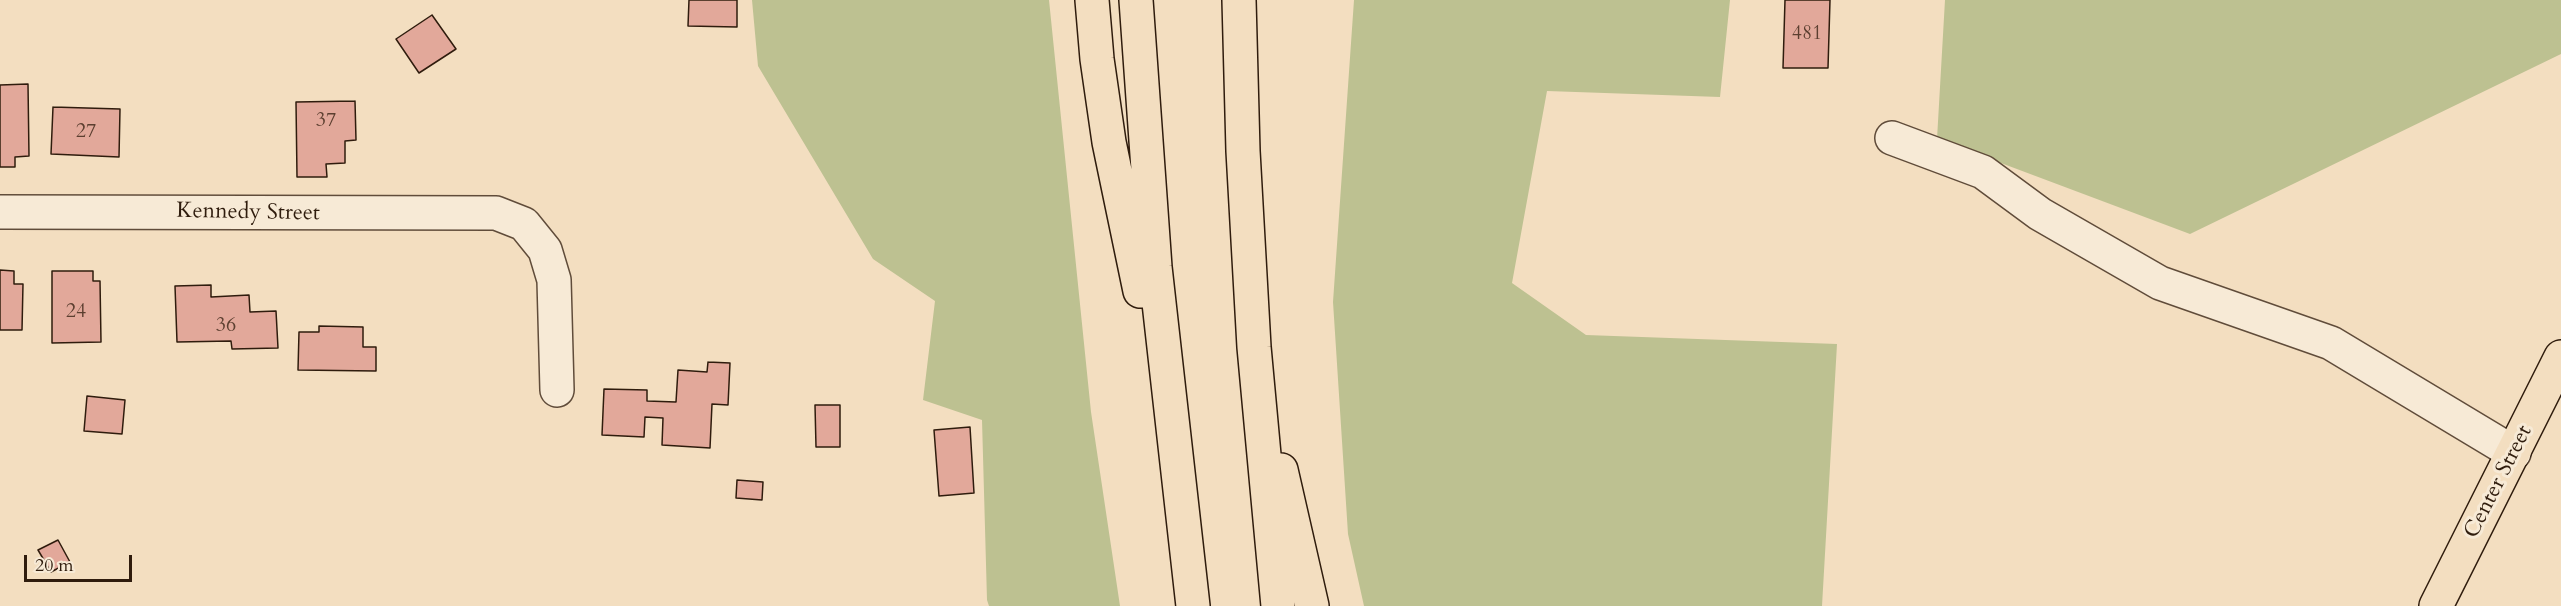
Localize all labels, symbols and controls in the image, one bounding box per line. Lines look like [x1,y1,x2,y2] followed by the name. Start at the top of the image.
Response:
[1792,22,1822,46] house number: 481
[316,109,336,133] house number: 37
[76,120,96,144] house number: 27
[176,199,320,227] street label: Kennedy Street
[66,300,86,324] house number: 24
[216,314,236,338] house number: 36
[2459,421,2539,543] street label: Center Street
[27,543,135,581] scale bar
[35,553,74,578] text: 20 m

